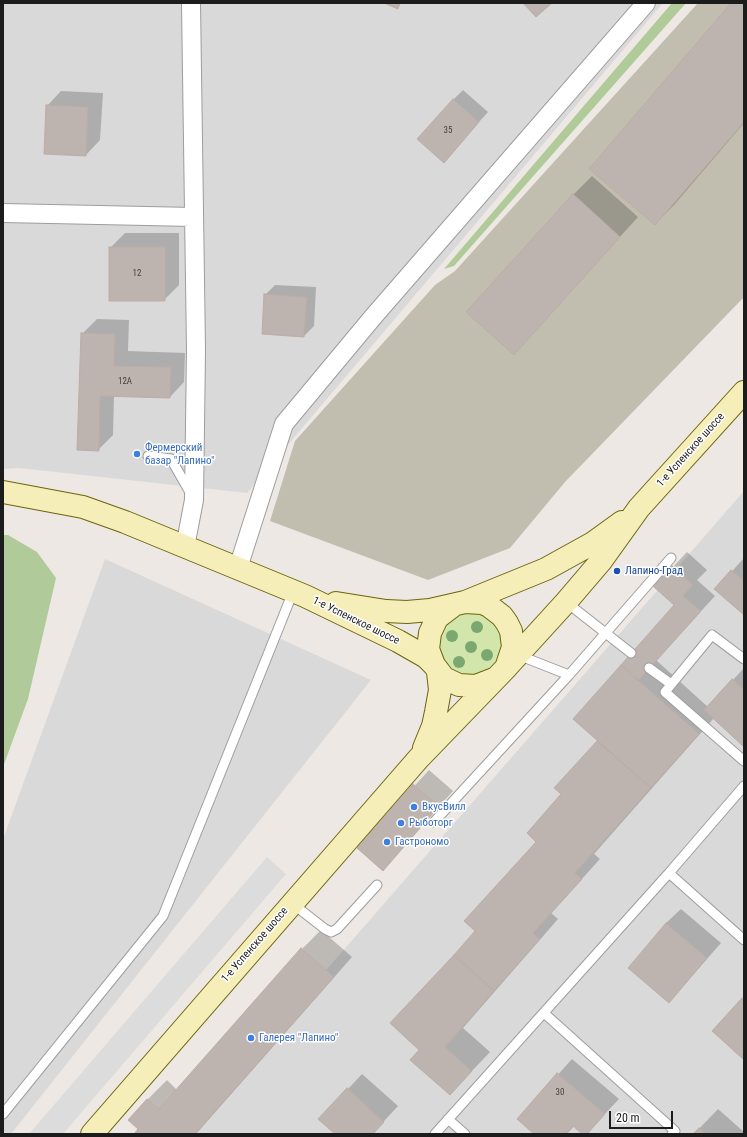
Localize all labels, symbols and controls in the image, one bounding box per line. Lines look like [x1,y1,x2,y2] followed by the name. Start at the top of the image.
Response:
[444,126,452,136] house number: 35
[133,269,141,279] house number: 12
[118,377,132,387] house number: 12А
[654,410,728,490] street label: 1-е Успенское шоссе
[145,441,214,467] place label: Фермерский базар "Лапино"
[132,449,142,459] marker: Фермерский базар "Лапино"
[625,564,683,578] place label: Лапино-Град
[612,566,622,576] marker: Лапино-Град
[310,594,402,648] street label: 1-е Успенское шоссе
[422,800,466,814] place label: ВкусВилл
[409,802,419,812] marker: ВкусВилл
[409,816,453,830] place label: Рыботорг
[396,818,406,828] marker: Рыботорг
[395,835,449,849] place label: Гастрономо
[382,837,392,847] marker: Гастрономо
[219,905,291,985] street label: 1-е Успенское шоссе
[259,1031,338,1045] place label: Галерея "Лапино"
[246,1033,256,1043] marker: Галерея "Лапино"
[556,1088,564,1098] house number: 30
[611,1103,675,1129] scale bar
[616,1111,640,1125] text: 20 m

